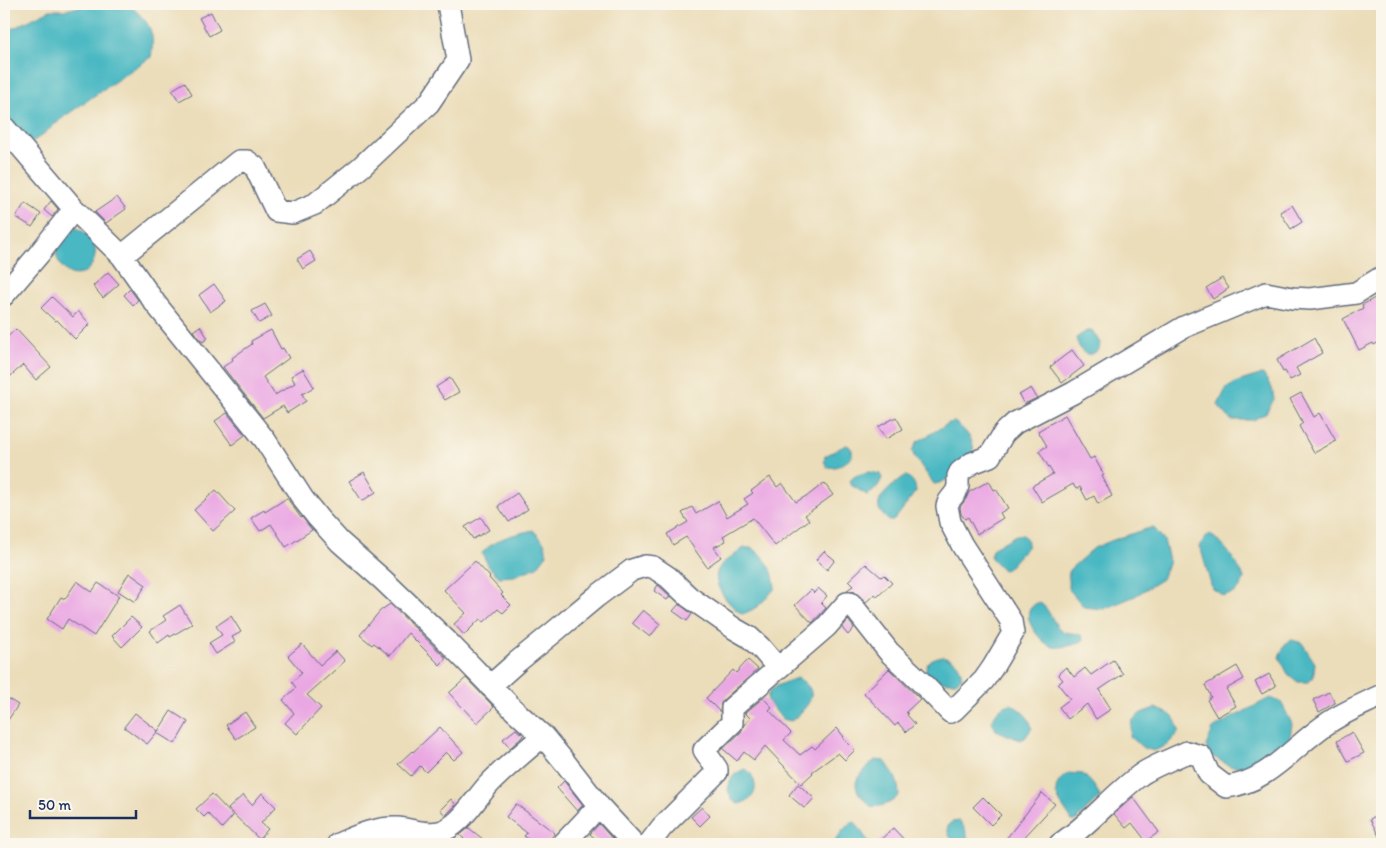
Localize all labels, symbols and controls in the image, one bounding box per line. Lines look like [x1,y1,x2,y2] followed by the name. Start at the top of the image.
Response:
[30,788,136,820] scale bar
[38,796,71,814] text: 50 m

